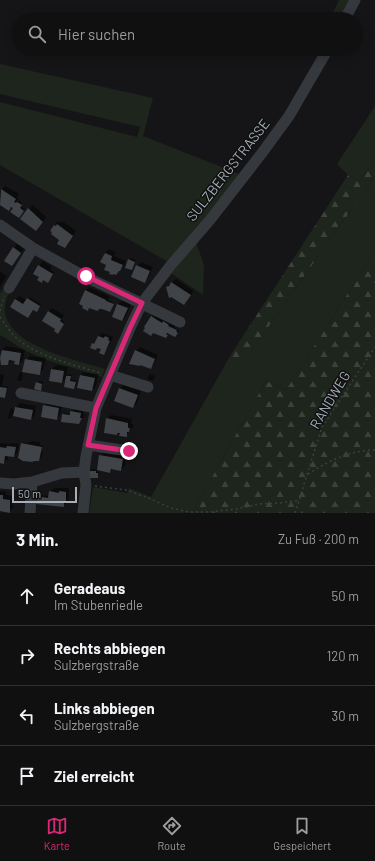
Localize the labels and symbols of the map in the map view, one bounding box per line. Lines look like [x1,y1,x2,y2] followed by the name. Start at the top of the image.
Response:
[182,115,273,224] street label: SULZBERGSTRASSE
[77,267,95,285] route start
[306,368,353,432] street label: RANDWEG
[120,442,138,460] route end
[12,485,77,504] scale bar

